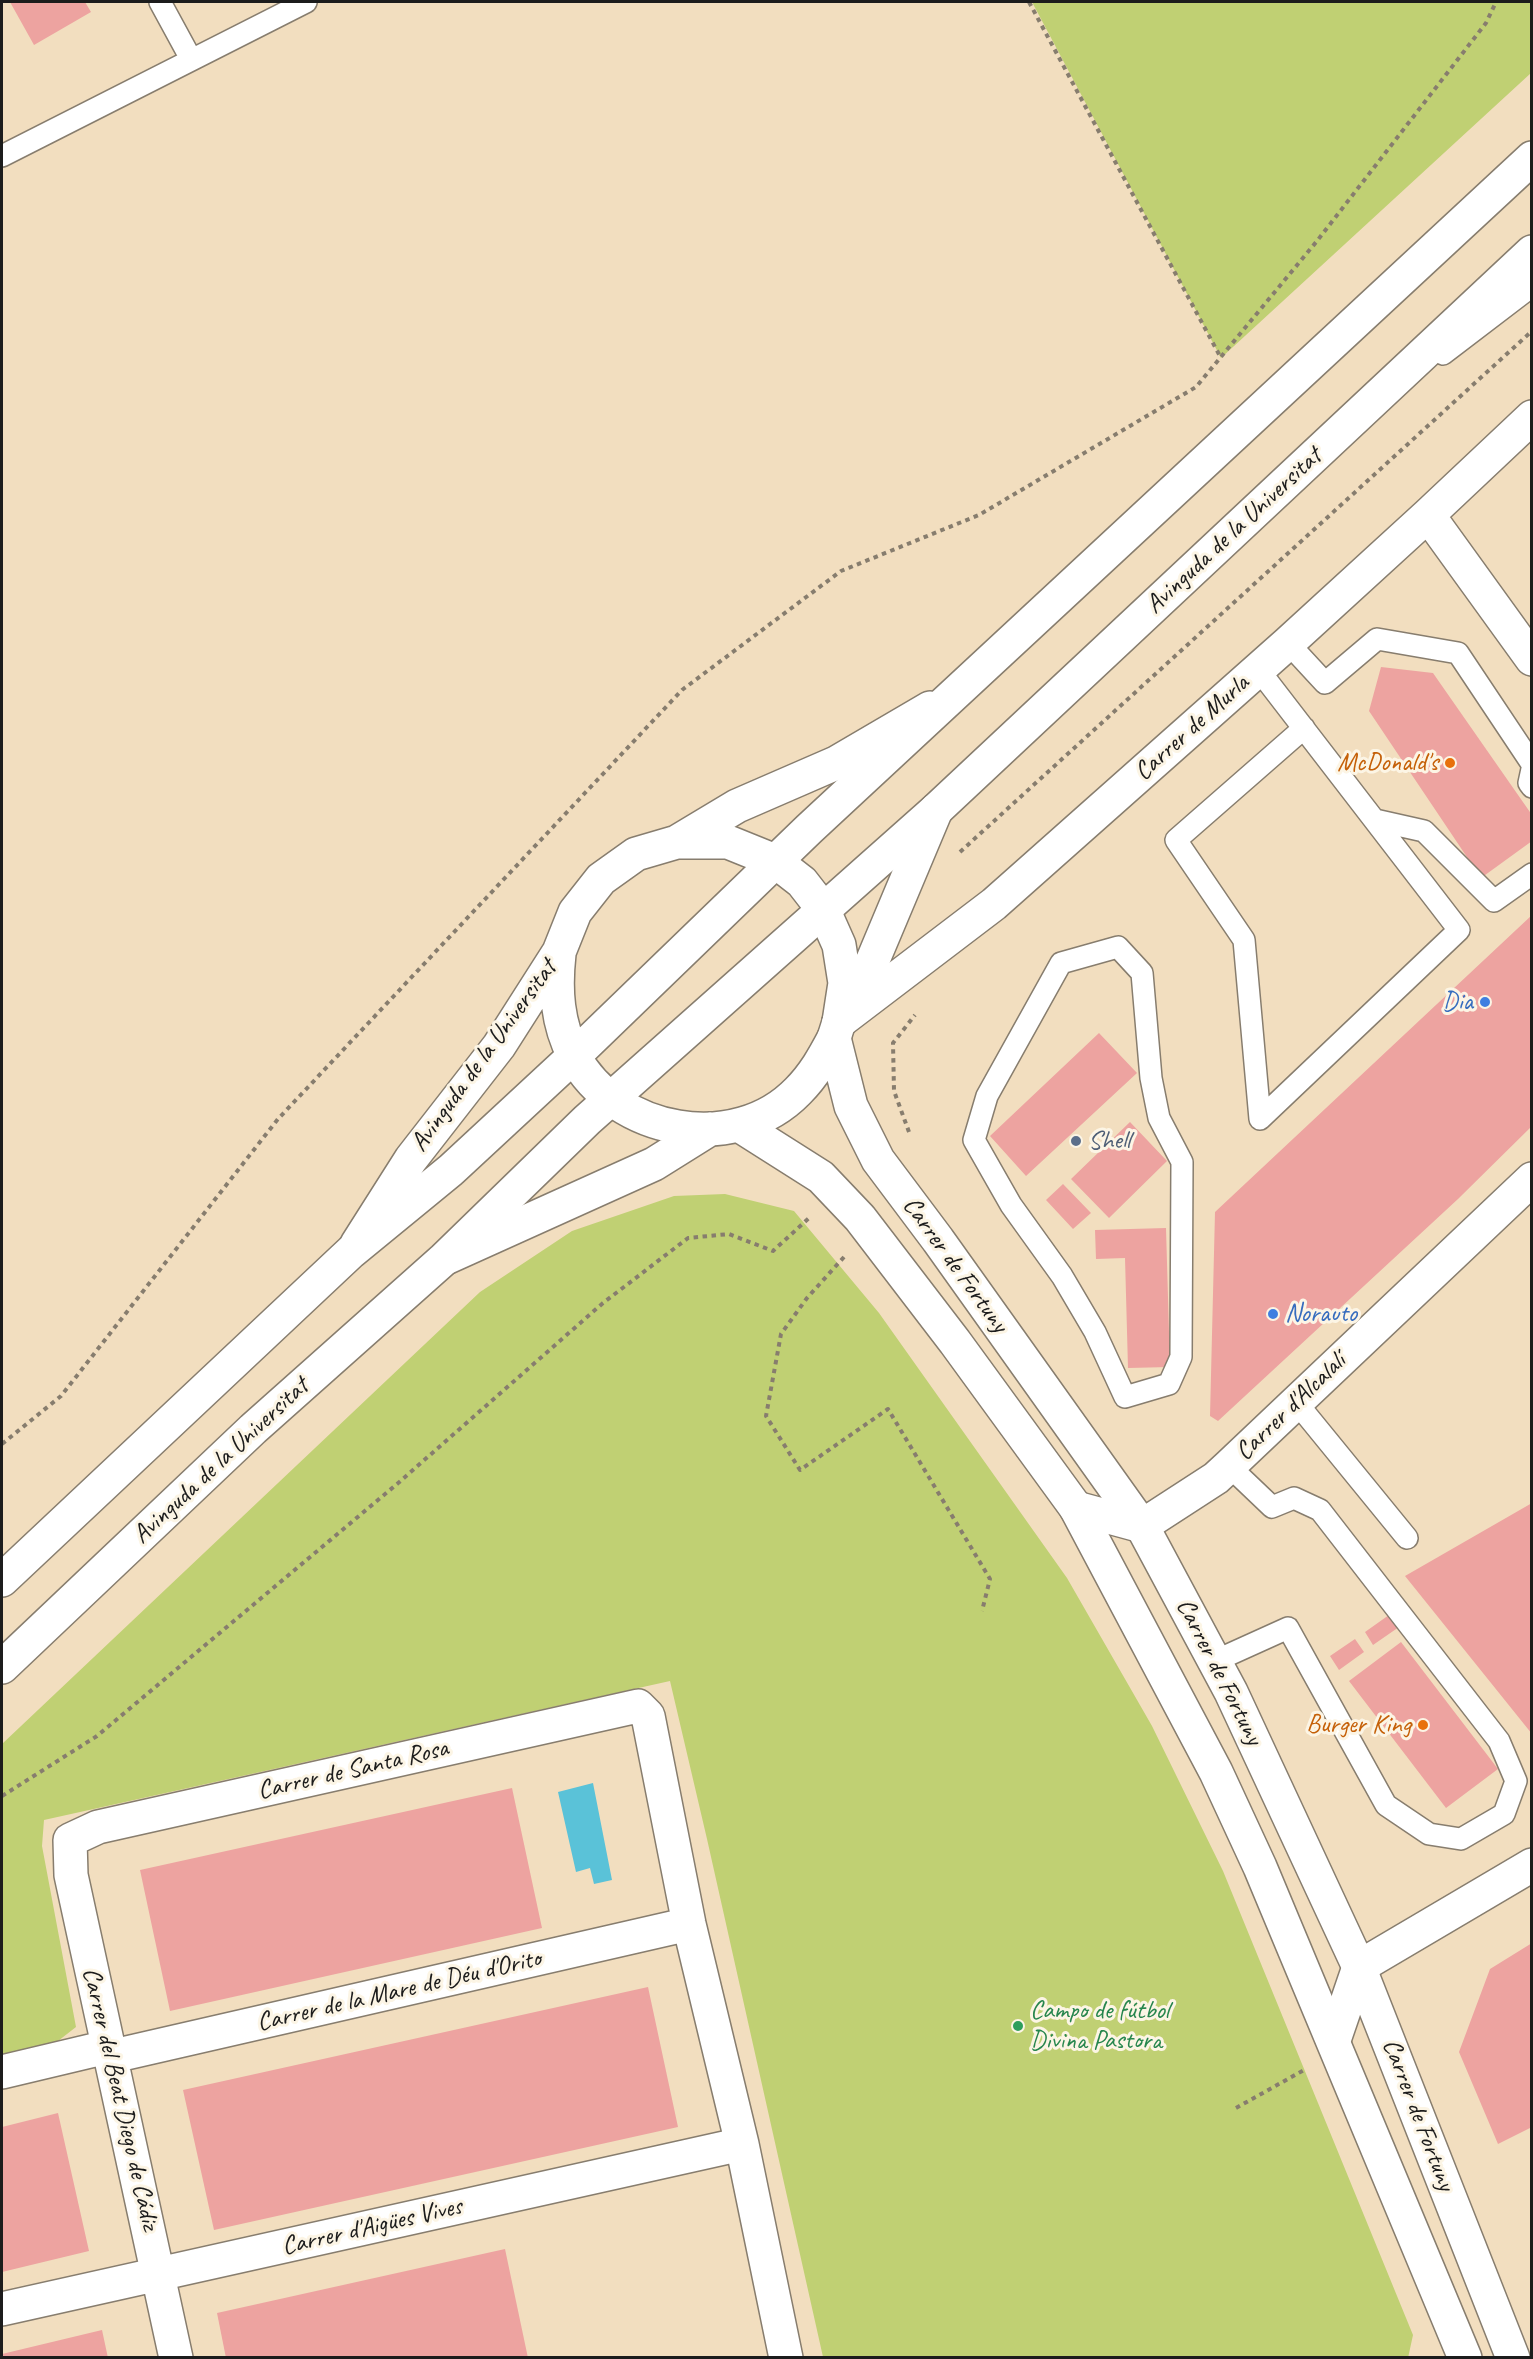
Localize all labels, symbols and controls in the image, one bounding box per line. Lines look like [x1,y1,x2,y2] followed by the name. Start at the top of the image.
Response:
[1140,441,1328,621] street label: Avinguda de la Universitat
[1128,668,1256,788] street label: Carrer de Murla
[1337,747,1438,779] place label: McDonald's
[1443,756,1457,770] marker: McDonald's
[404,954,564,1158] street label: Avinguda de la Universitat
[1442,986,1473,1018] place label: Dia
[1478,995,1492,1009] marker: Dia
[1088,1125,1130,1157] place label: Shell
[1069,1134,1083,1148] marker: Shell
[895,1191,1015,1339] street label: Carrer de Fortuny
[1285,1298,1357,1330] place label: Norauto
[1266,1307,1280,1321] marker: Norauto
[1229,1347,1353,1467] street label: Carrer d'Alcalalí
[127,1371,315,1551] street label: Avinguda de la Universitat
[1169,1594,1269,1750] street label: Carrer de Fortuny
[1306,1709,1411,1741] place label: Burger King
[1416,1718,1430,1732] marker: Burger King
[255,1733,451,1807] street label: Carrer de Santa Rosa
[254,1943,544,2039] street label: Carrer de la Mare de Déu d'Orito
[75,1965,165,2233] street label: Carrer del Beat Diego de Cádiz
[1030,1995,1169,2056] place label: Campo de fútbol Divina Pastora
[1011,2019,1025,2033] marker: Campo de fútbol Divina Pastora
[1375,2035,1461,2195] street label: Carrer de Fortuny
[279,2191,465,2263] street label: Carrer d'Aigües Vives

